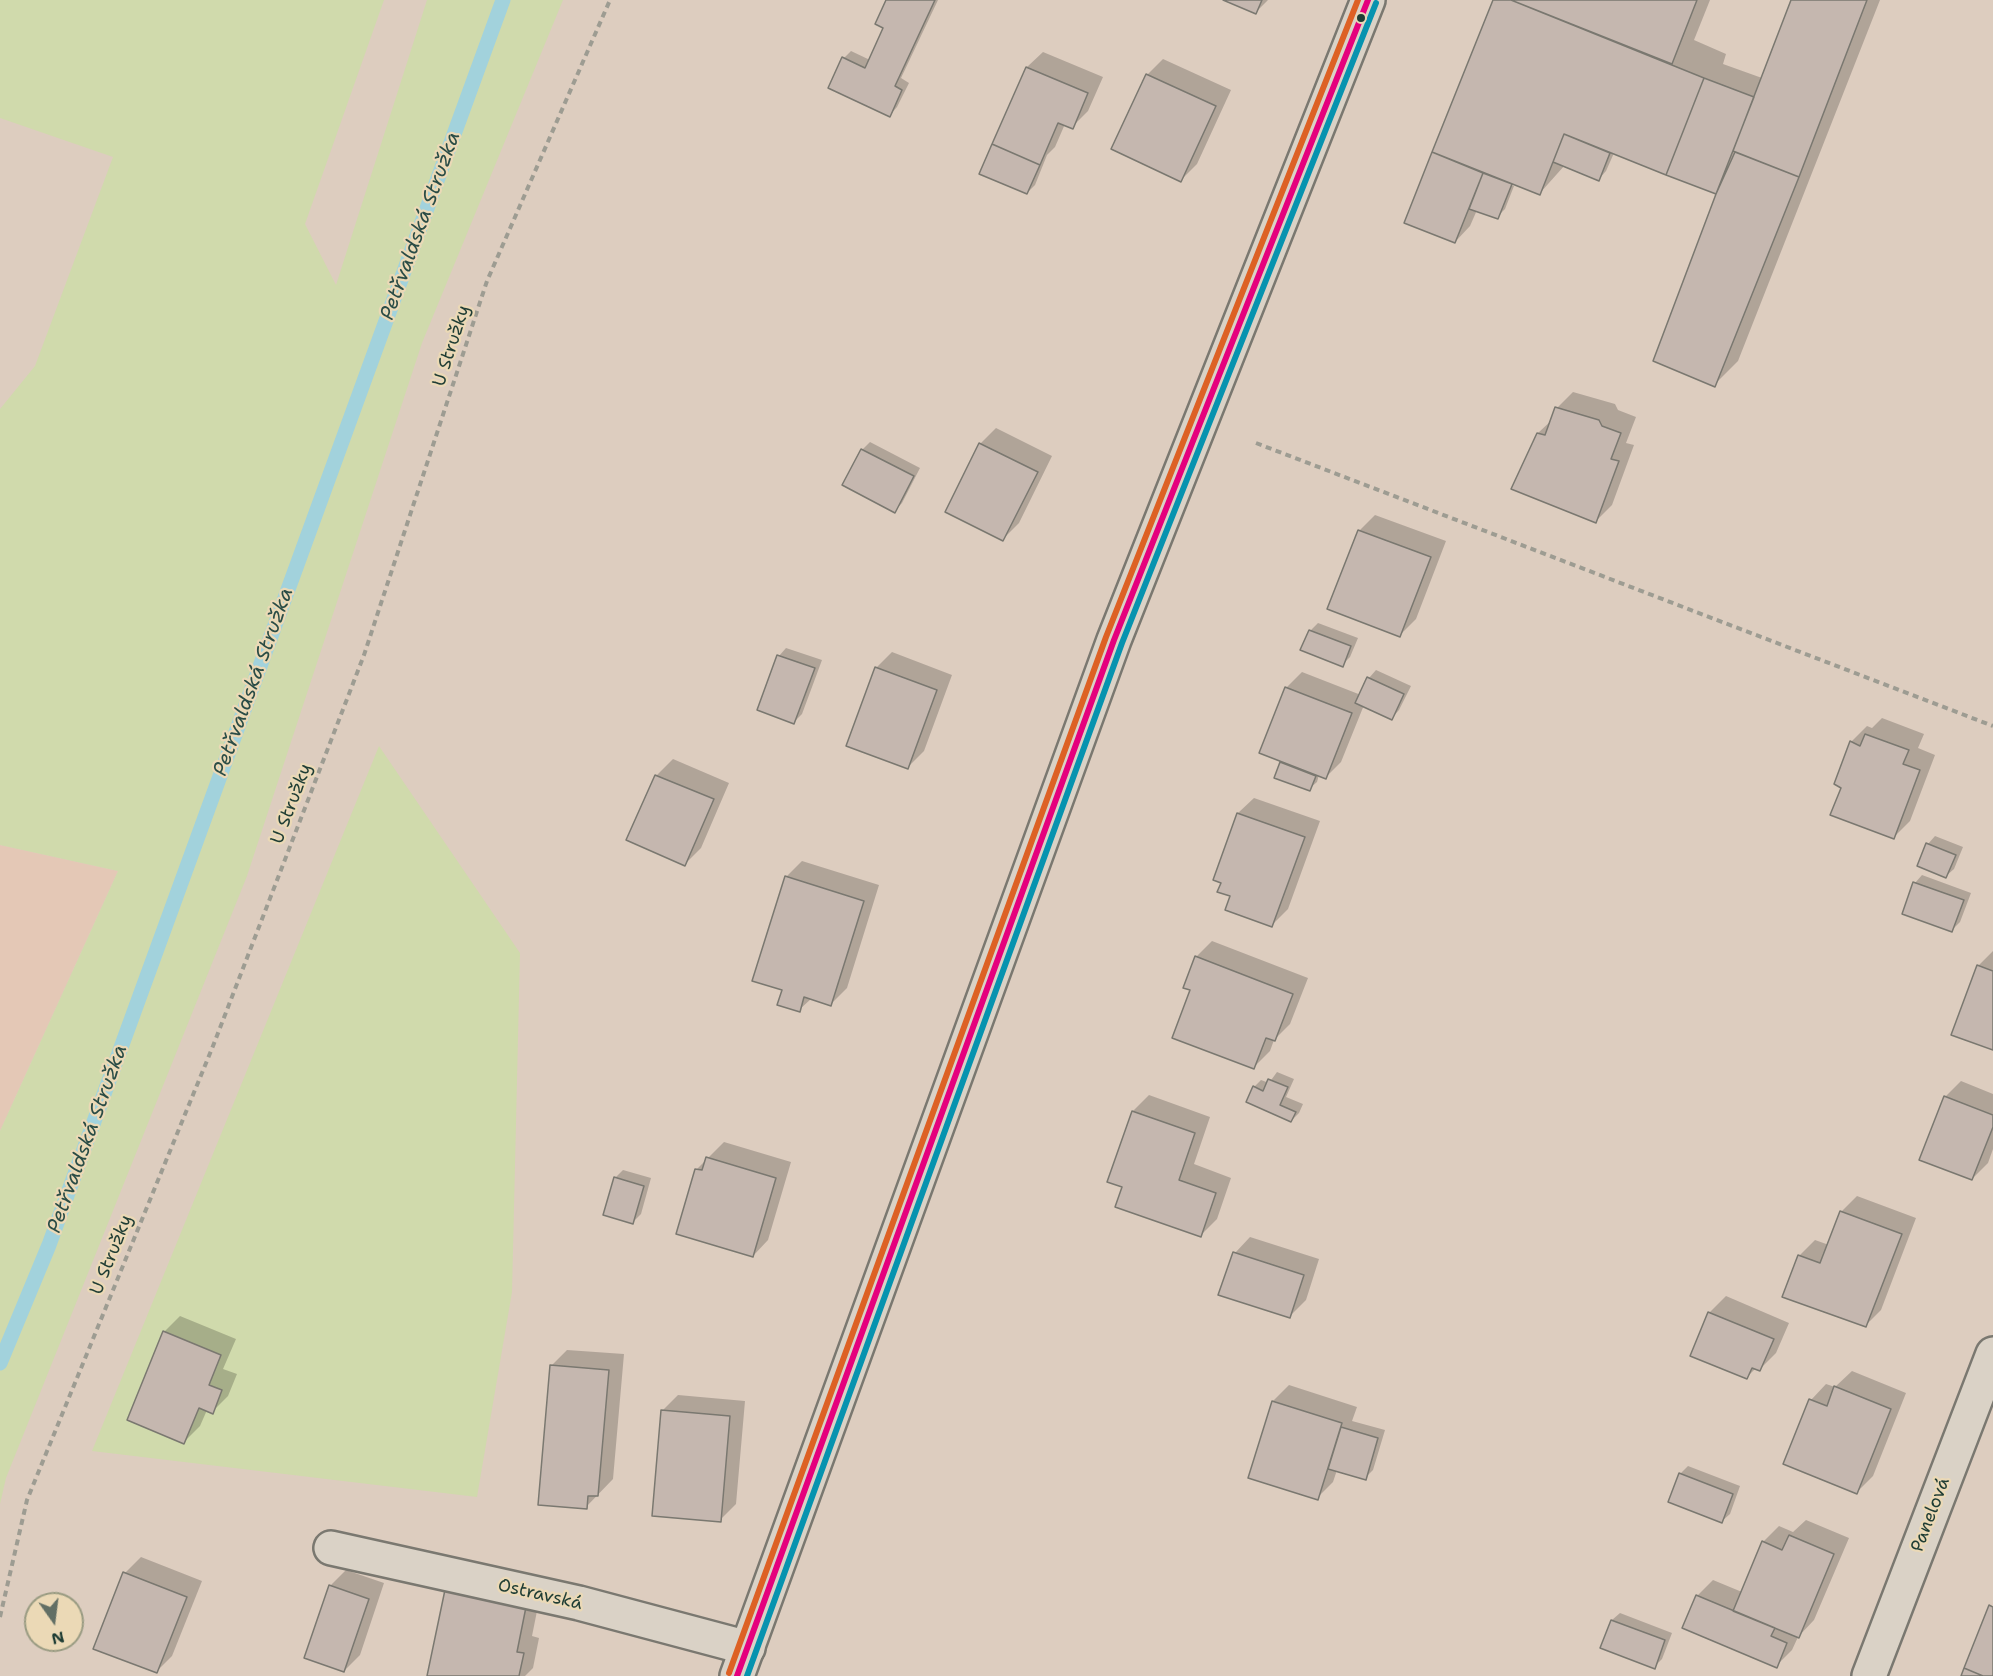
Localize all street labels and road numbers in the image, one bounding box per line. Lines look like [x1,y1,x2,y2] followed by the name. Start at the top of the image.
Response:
[429,303,475,389] street label: U Stružky
[267,761,317,847] street label: U Stružky
[86,1212,138,1298] street label: U Stružky
[1907,1475,1955,1555] street label: Panelová
[496,1575,584,1615] street label: Ostravská

